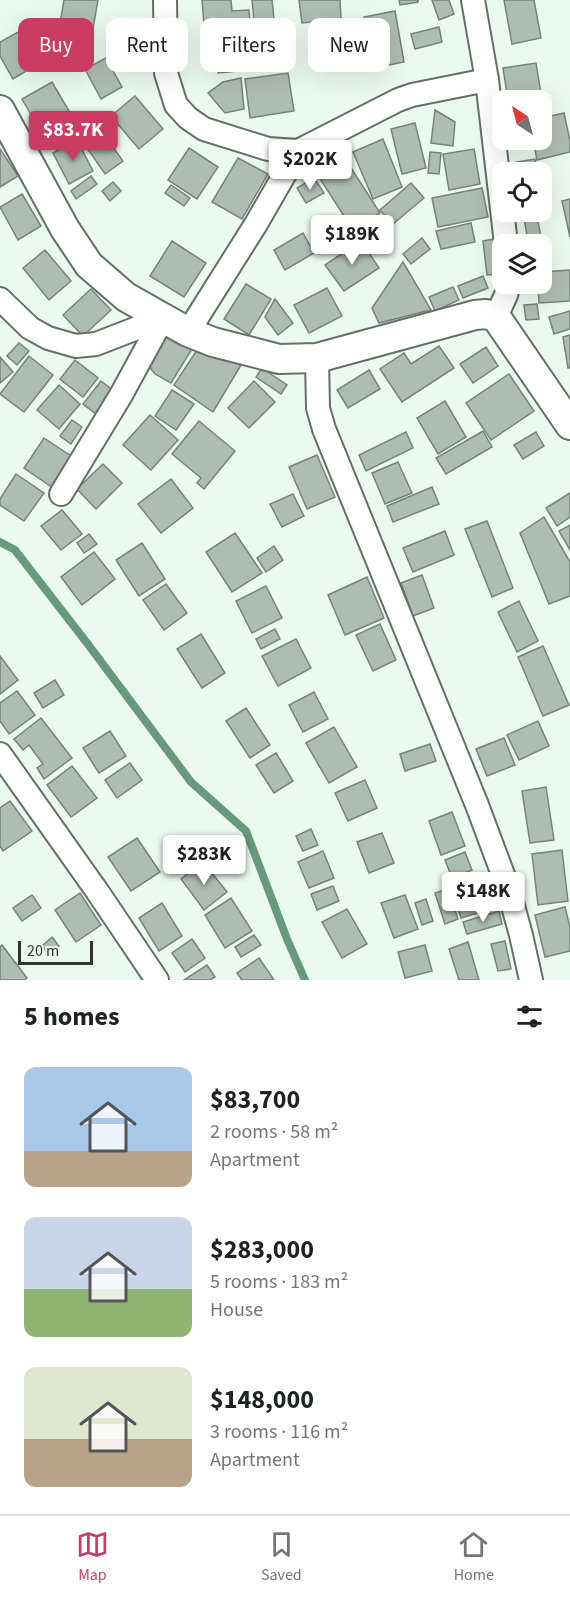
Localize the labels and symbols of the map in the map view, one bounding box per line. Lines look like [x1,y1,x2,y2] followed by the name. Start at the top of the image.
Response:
[492,90,552,150] north arrow
[24,111,122,162] pin: $83.7K
[268,140,352,191] pin: $202K
[310,215,394,266] pin: $189K
[162,835,246,886] pin: $283K
[441,872,525,923] pin: $148K
[18,938,93,965] scale bar

